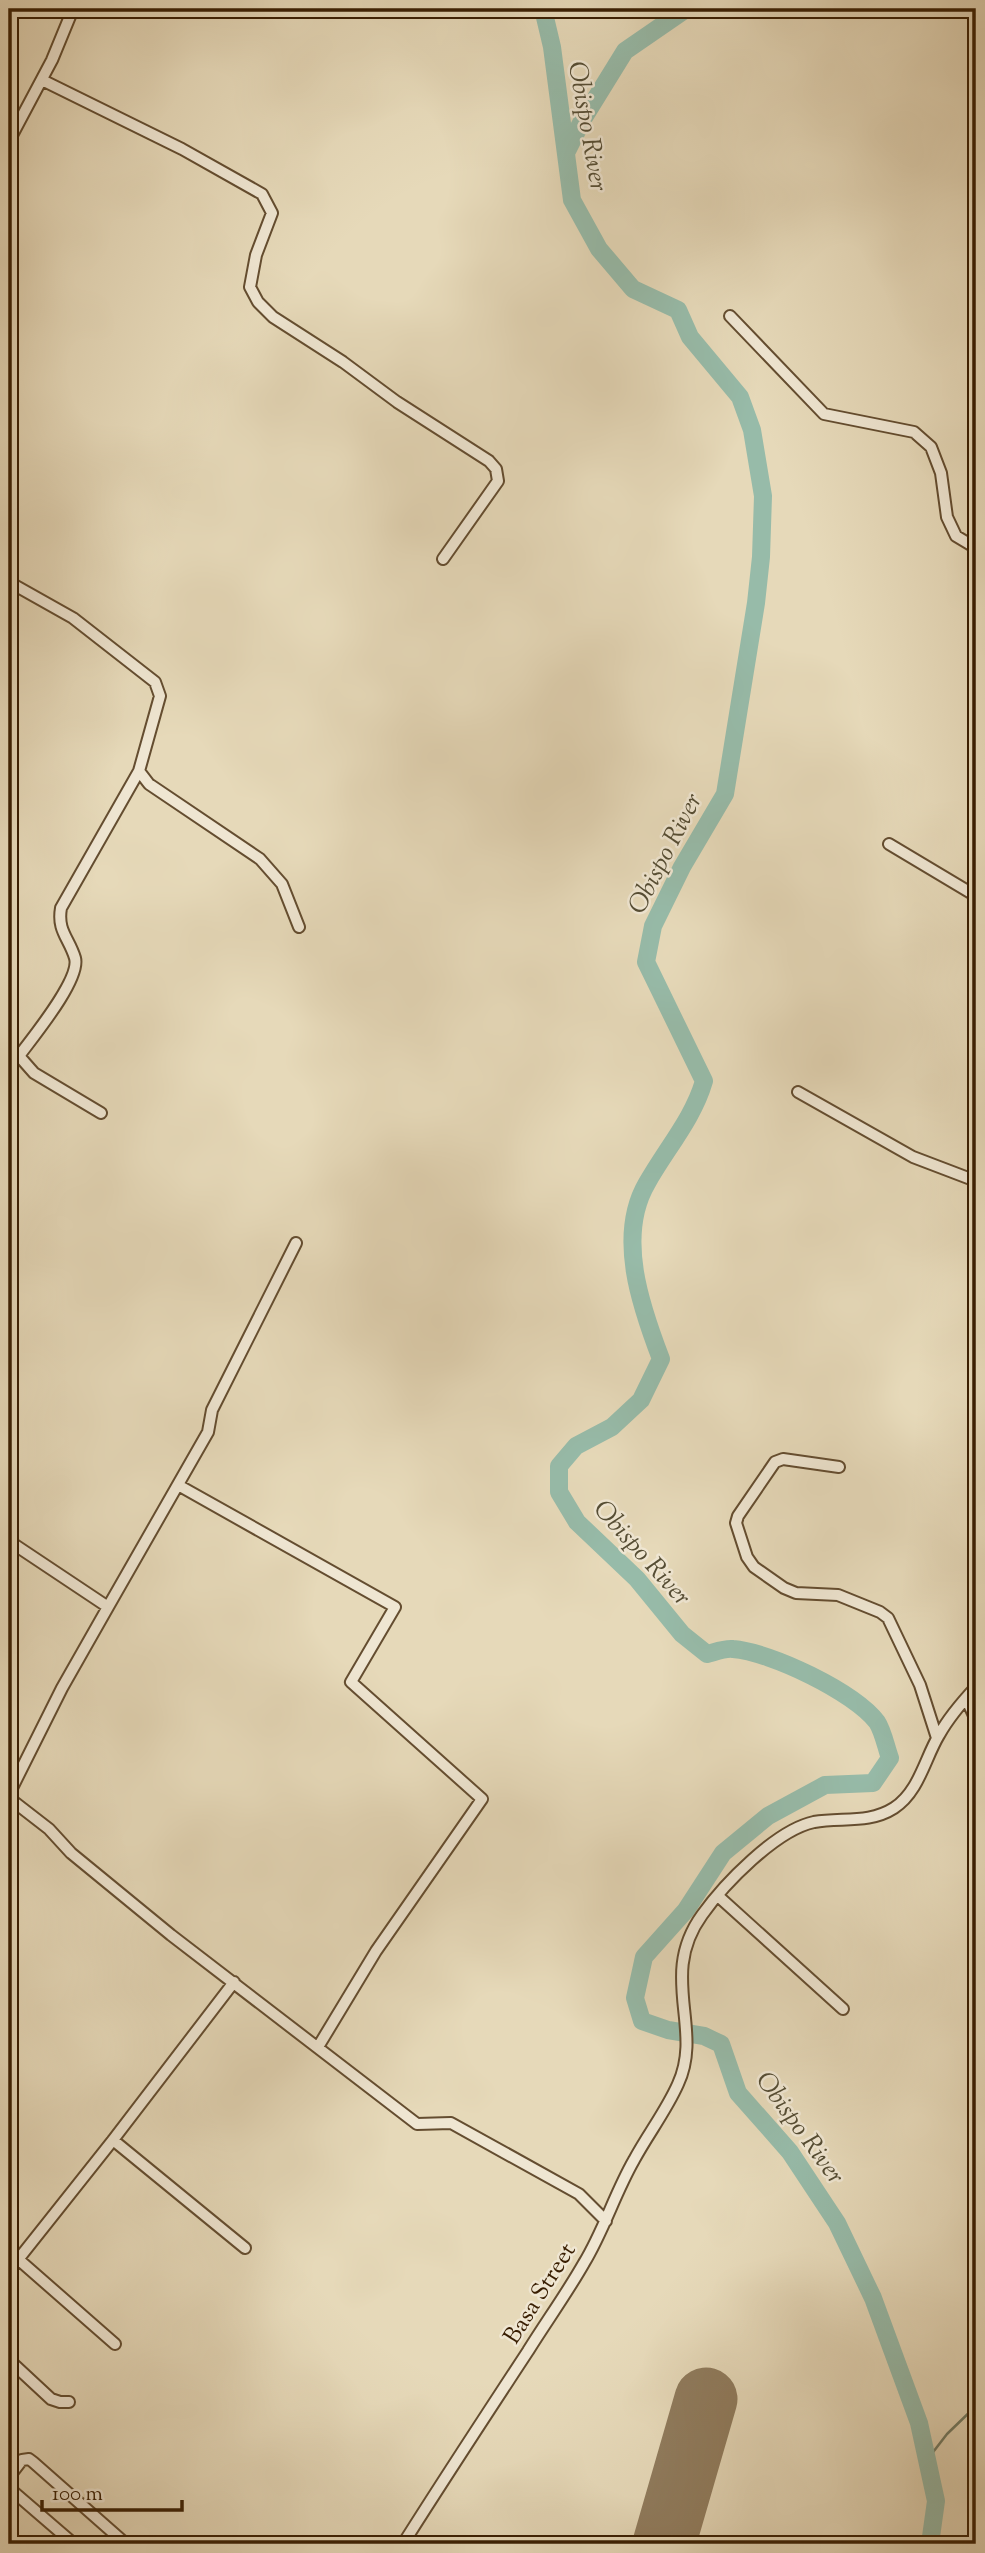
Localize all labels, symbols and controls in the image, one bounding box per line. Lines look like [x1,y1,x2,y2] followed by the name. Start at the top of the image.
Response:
[557,59,616,194] water label: Obispo River
[620,787,712,921] water label: Obispo River
[584,1493,699,1615] water label: Obispo River
[745,2065,852,2192] water label: Obispo River
[496,2237,585,2351] street label: Basa Street
[42,2469,182,2513] scale bar
[52,2480,103,2510] text: 100 m

